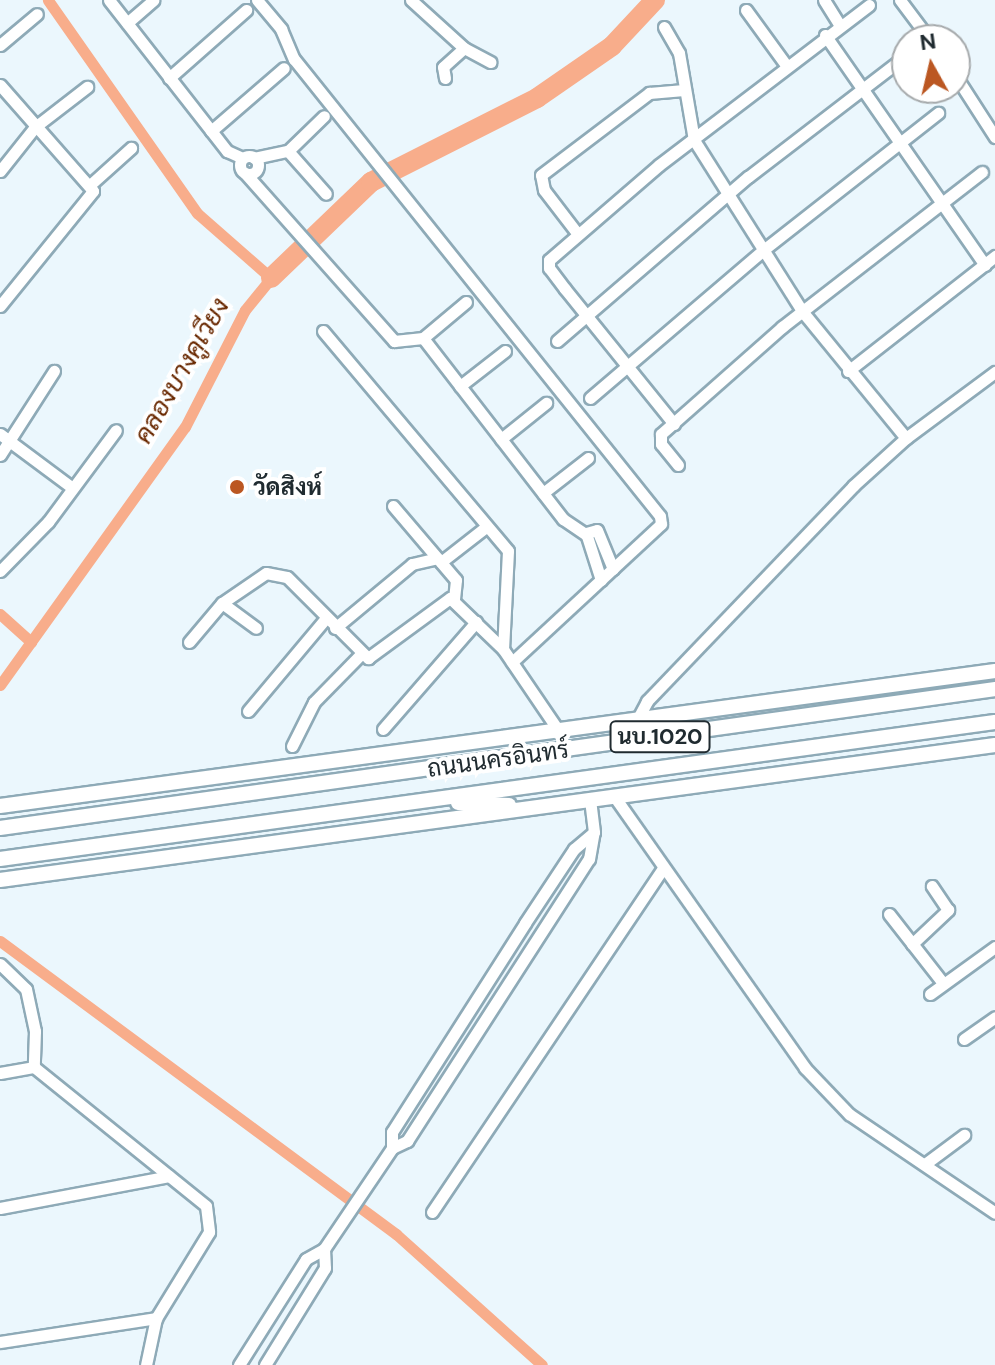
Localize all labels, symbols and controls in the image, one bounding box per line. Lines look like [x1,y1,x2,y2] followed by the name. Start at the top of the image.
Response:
[891,24,971,104] north arrow
[918,26,938,57] text: N
[128,293,236,449] water label: คลองบางคูเวียง
[253,473,322,501] place label: วัดสิงห์
[228,478,246,496] marker: วัดสิงห์
[608,719,712,755] road number: นบ.1020
[425,735,571,783] street label: ถนนนครอินทร์

